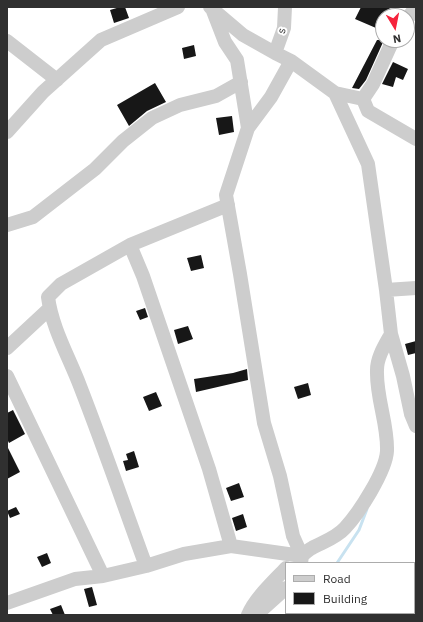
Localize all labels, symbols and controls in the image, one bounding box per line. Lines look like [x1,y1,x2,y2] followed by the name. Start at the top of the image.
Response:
[375,8,415,48] north arrow
[275,27,289,35] street label: s
[392,31,402,46] text: N
[285,562,415,614] legend
[323,571,351,586] text: Road
[323,591,367,606] text: Building

